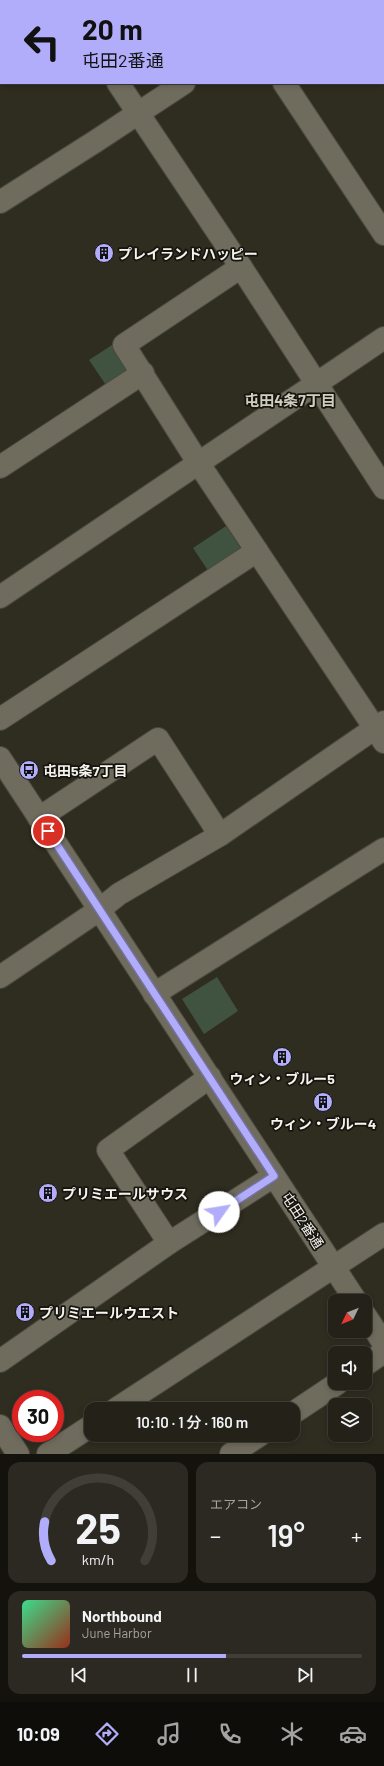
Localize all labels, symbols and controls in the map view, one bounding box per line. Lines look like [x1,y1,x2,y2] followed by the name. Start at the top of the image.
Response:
[82,12,143,46] text: 20 m
[16,16,68,68] icon: left
[82,49,164,71] text: 屯田2番通
[93,242,115,264] building icon: プレイランドハッピー
[118,245,258,262] place label: プレイランドハッピー
[244,391,336,409] district label: 屯田4条7丁目
[18,759,40,781] bus stop icon: 屯田5条7丁目
[43,762,128,779] place label: 屯田5条7丁目
[31,814,65,848] pin
[37,820,59,842] icon: arrive
[271,1046,293,1068] building icon: ウィン・ブルー5
[229,1070,335,1087] place label: ウィン・ブルー5
[312,1091,334,1113] building icon: ウィン・ブルー4
[270,1115,376,1132] place label: ウィン・ブルー4
[37,1182,59,1204] building icon: プリミエールサウス
[62,1185,188,1202] place label: プリミエールサウス
[279,1189,327,1251] street label: 屯田2番通
[198,1191,240,1233] position arrow
[328,1294,372,1338] north arrow
[328,1294,372,1442] map controls
[14,1301,36,1323] building icon: プリミエールウエスト
[39,1304,179,1321] place label: プリミエールウエスト
[328,1346,372,1390] button: sound
[12,1390,64,1442] speed limit sign: 30
[328,1398,372,1442] button: layers
[136,1413,248,1431] text: 10:10 · 1 分 · 160 m
[210,1496,262,1512] text: エアコン
[75,1501,121,1551] text: 25
[267,1517,305,1553] text: 19°
[210,1522,221,1548] text: −
[351,1522,362,1548] text: +
[82,1550,114,1567] text: km/h
[82,1607,162,1625] text: Northbound
[82,1625,152,1641] text: June Harbor
[68,1664,90,1686] icon: previous
[181,1664,203,1686] icon: pause
[294,1664,316,1686] icon: next
[93,1720,121,1748] icon: directions
[155,1720,183,1748] icon: music
[216,1720,244,1748] icon: phone
[278,1720,306,1748] icon: climate
[339,1720,367,1748] icon: car
[17,1723,60,1745] text: 10:09

